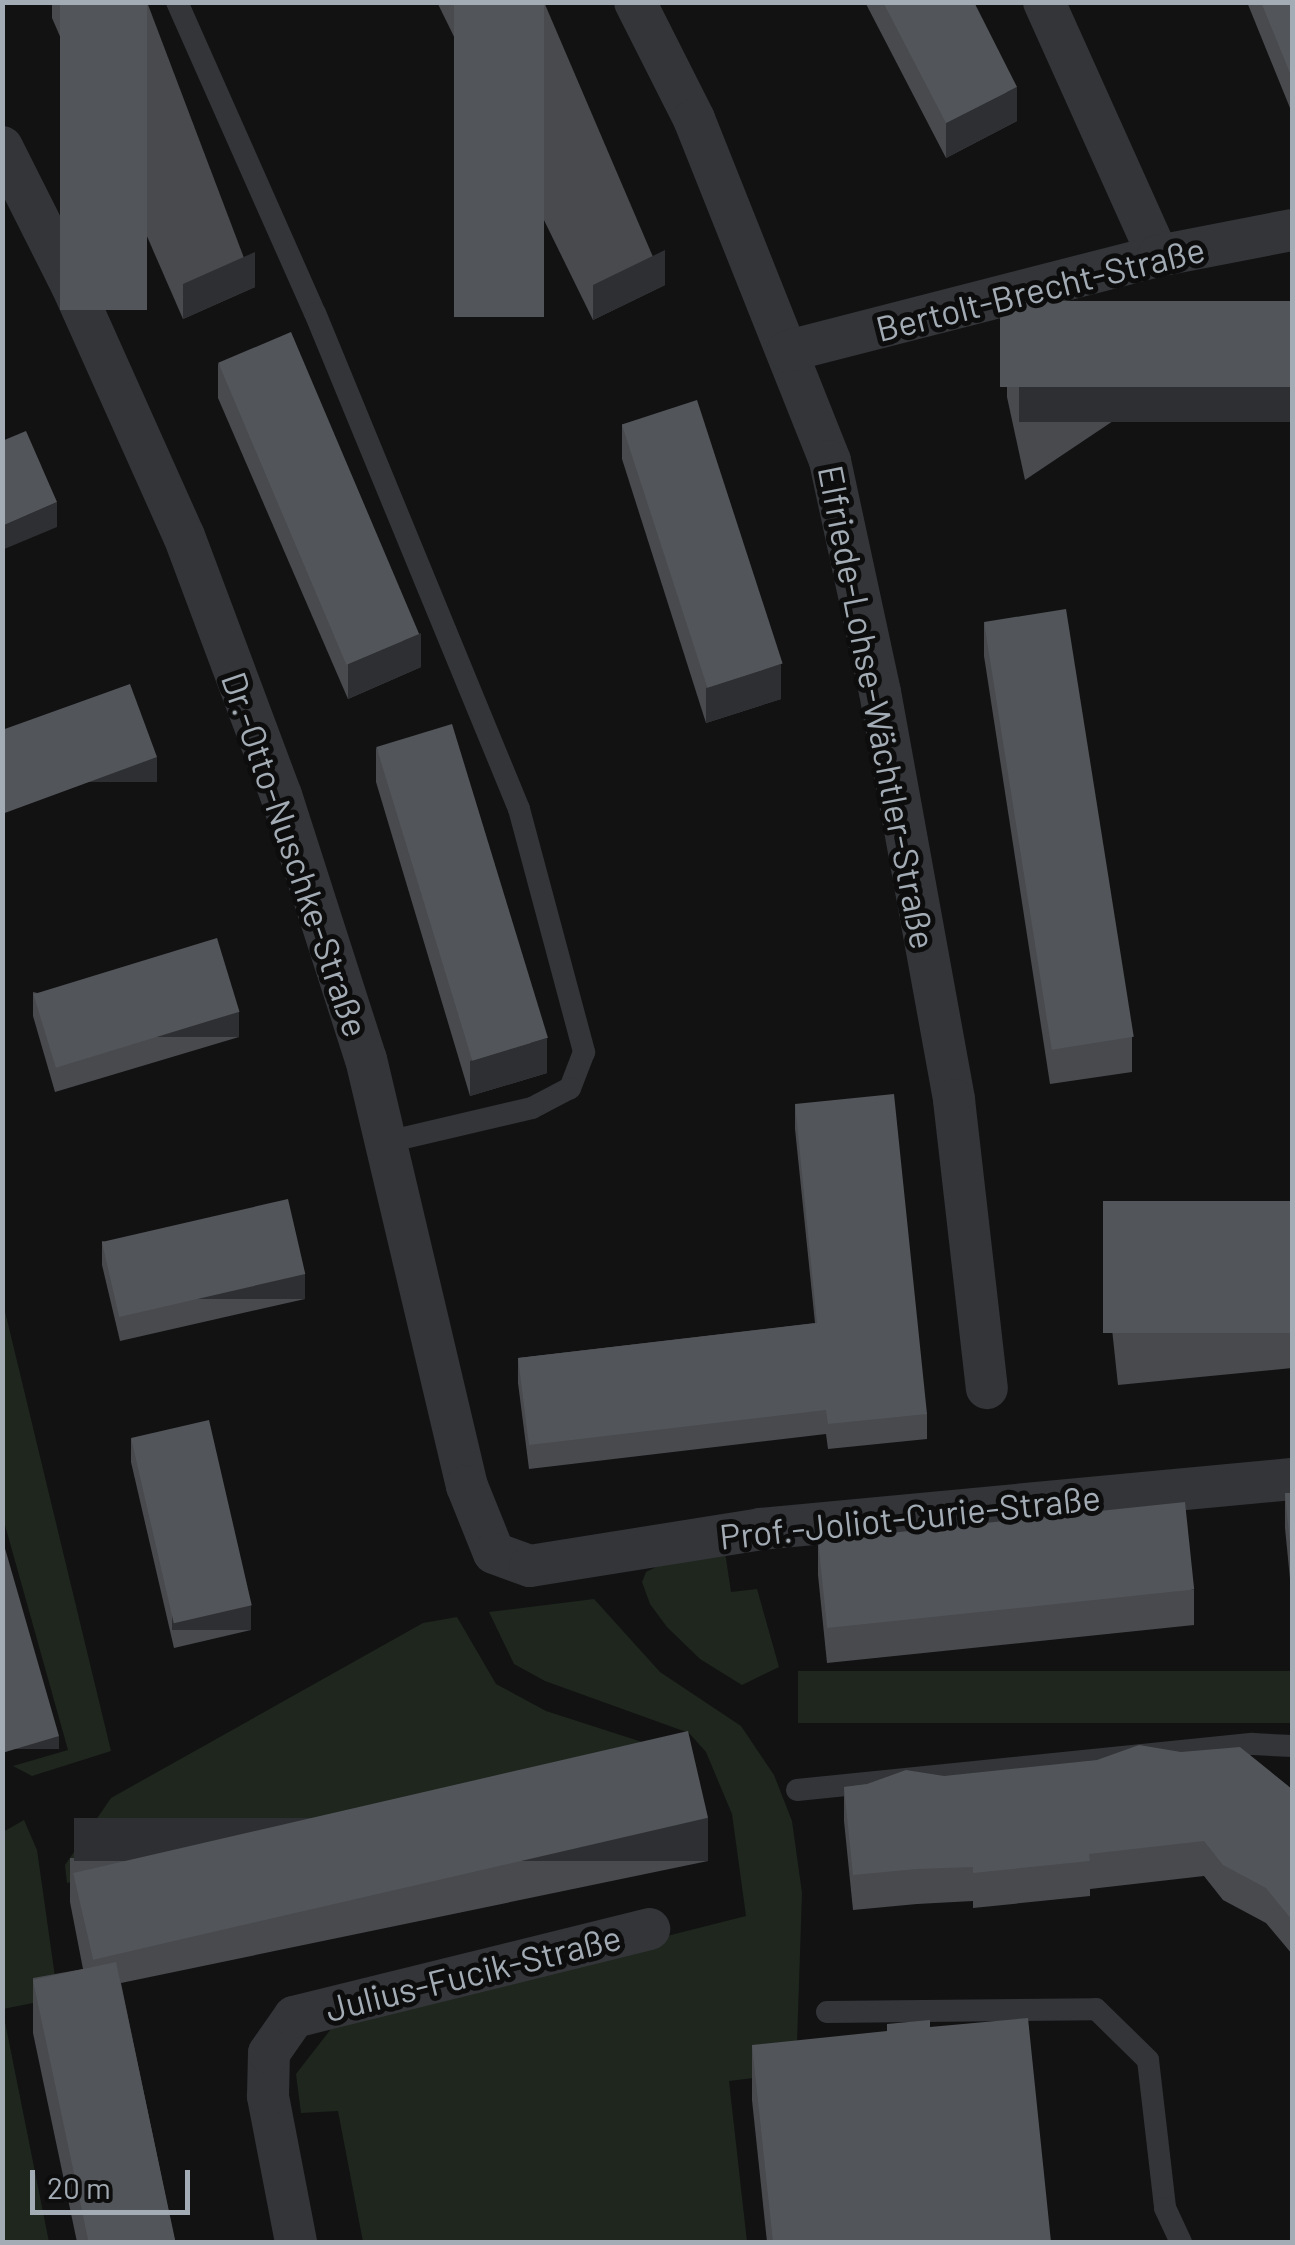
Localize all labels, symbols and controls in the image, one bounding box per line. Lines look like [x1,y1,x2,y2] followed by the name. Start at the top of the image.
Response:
[871,227,1209,349] street label: Bertolt-Brecht-Straße
[810,461,946,953] street label: Elfriede-Lohse-Wächtler-Straße
[214,666,378,1042] street label: Dr.-Otto-Nuschke-Straße
[717,1475,1103,1557] street label: Prof.-Joliot-Curie-Straße
[321,1915,625,2029] street label: Julius-Fucik-Straße
[35,2150,195,2212] scale bar
[47,2169,111,2205] text: 20 m

